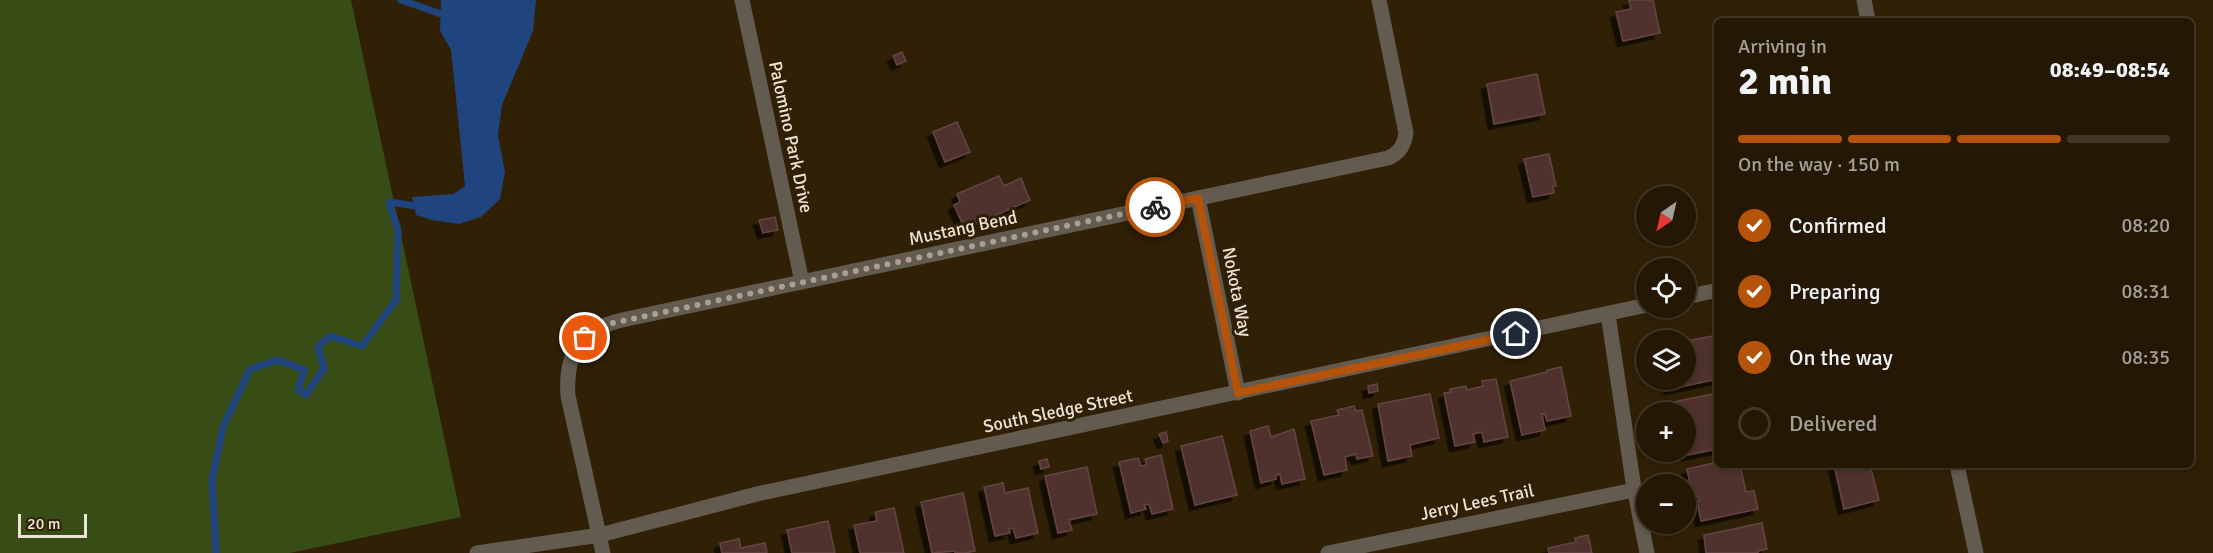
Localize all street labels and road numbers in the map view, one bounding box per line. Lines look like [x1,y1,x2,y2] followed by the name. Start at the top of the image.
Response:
[764,59,818,215] street label: Palomino Park Drive
[907,206,1019,250] street label: Mustang Bend
[1218,245,1257,339] street label: Nokota Way
[981,384,1135,438] street label: South Sledge Street
[1418,479,1536,525] street label: Jerry Lees Trail

